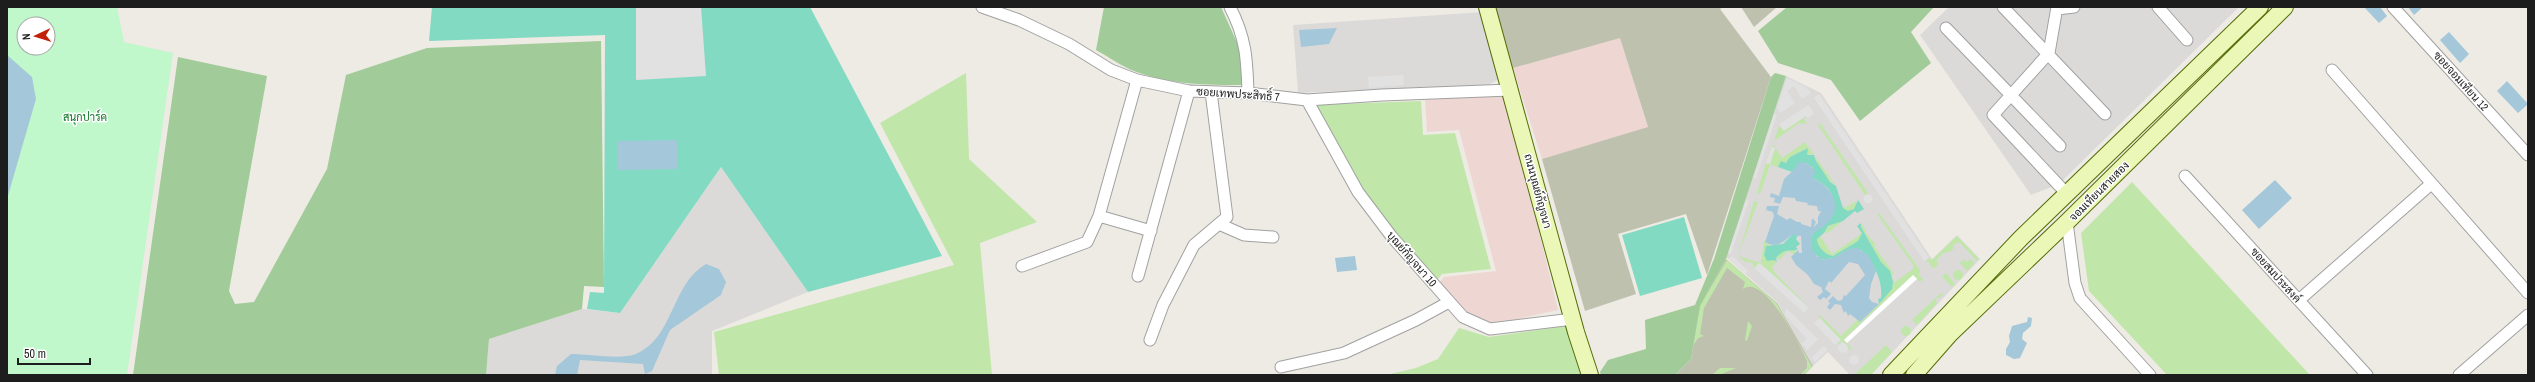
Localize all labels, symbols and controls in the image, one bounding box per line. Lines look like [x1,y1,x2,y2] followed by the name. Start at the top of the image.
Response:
[16,16,56,56] north arrow
[19,33,33,40] text: N
[2431,48,2492,114] street label: ซอยจอมเทียน 12
[1196,80,1280,104] street label: ซอยเทพประสิทธิ์ 7
[63,109,107,126] park label: สนุกปาร์ค
[1519,152,1556,230] street label: ถนนบุณย์กัญจนา
[2065,157,2132,224] street label: จอมเทียนสายสอง
[1383,228,1441,291] street label: บุณย์กัญจนา 10
[2248,244,2305,305] street label: ซอยสมประสงค์
[18,340,90,366] scale bar
[24,346,46,362] text: 50 m

